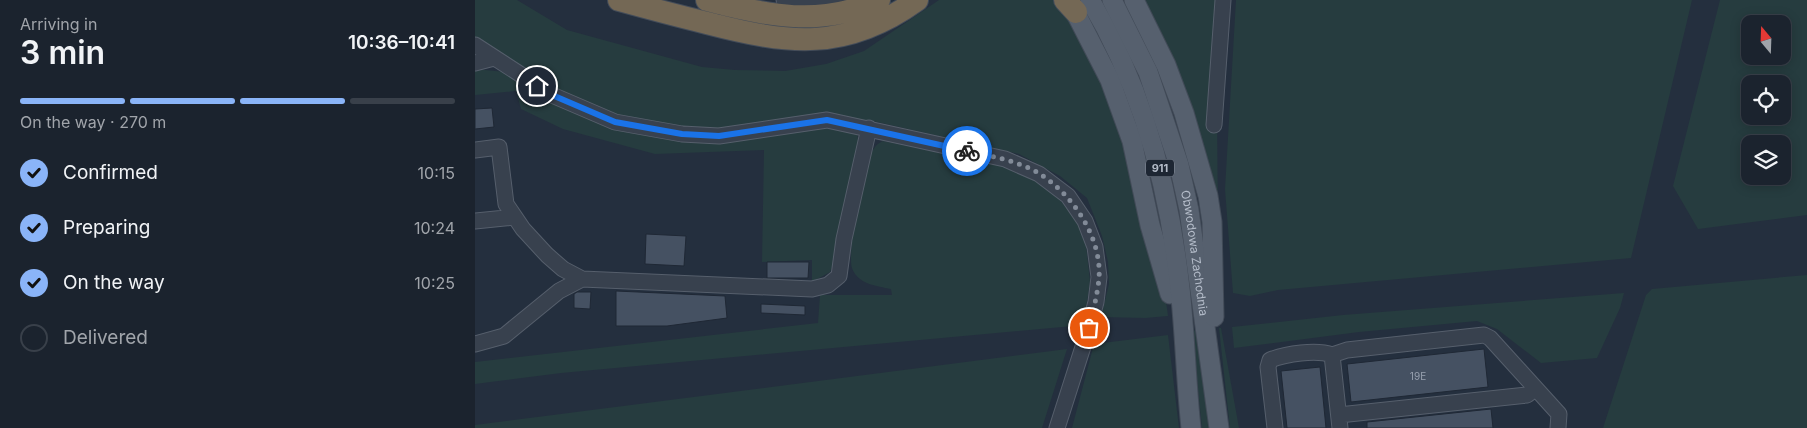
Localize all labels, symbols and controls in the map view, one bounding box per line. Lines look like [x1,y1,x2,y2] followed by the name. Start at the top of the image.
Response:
[20,14,97,34] text: Arriving in
[1741,15,1791,65] north arrow
[1741,15,1791,185] map controls
[348,31,455,54] text: 10:36–10:41
[20,33,105,72] text: 3 min
[516,65,558,107] pin
[523,72,551,100] icon: home
[1741,75,1791,125] button: locate
[20,112,166,132] text: On the way · 270 m
[942,126,992,176] courier
[1741,135,1791,185] button: layers
[953,137,981,165] icon: bike
[20,159,48,187] icon: check
[1146,160,1174,177] road number: 911
[63,161,158,184] text: Confirmed
[418,163,455,183] text: 10:15
[1178,189,1211,317] street label: Obwodowa Zachodnia
[20,214,48,242] icon: check
[63,216,150,239] text: Preparing
[414,218,455,238] text: 10:24
[20,269,48,297] icon: check
[63,271,165,294] text: On the way
[414,273,455,293] text: 10:25
[1068,307,1110,349] pin
[1075,314,1103,342] icon: bag
[63,326,148,349] text: Delivered
[1410,370,1426,382] house number: 19E

